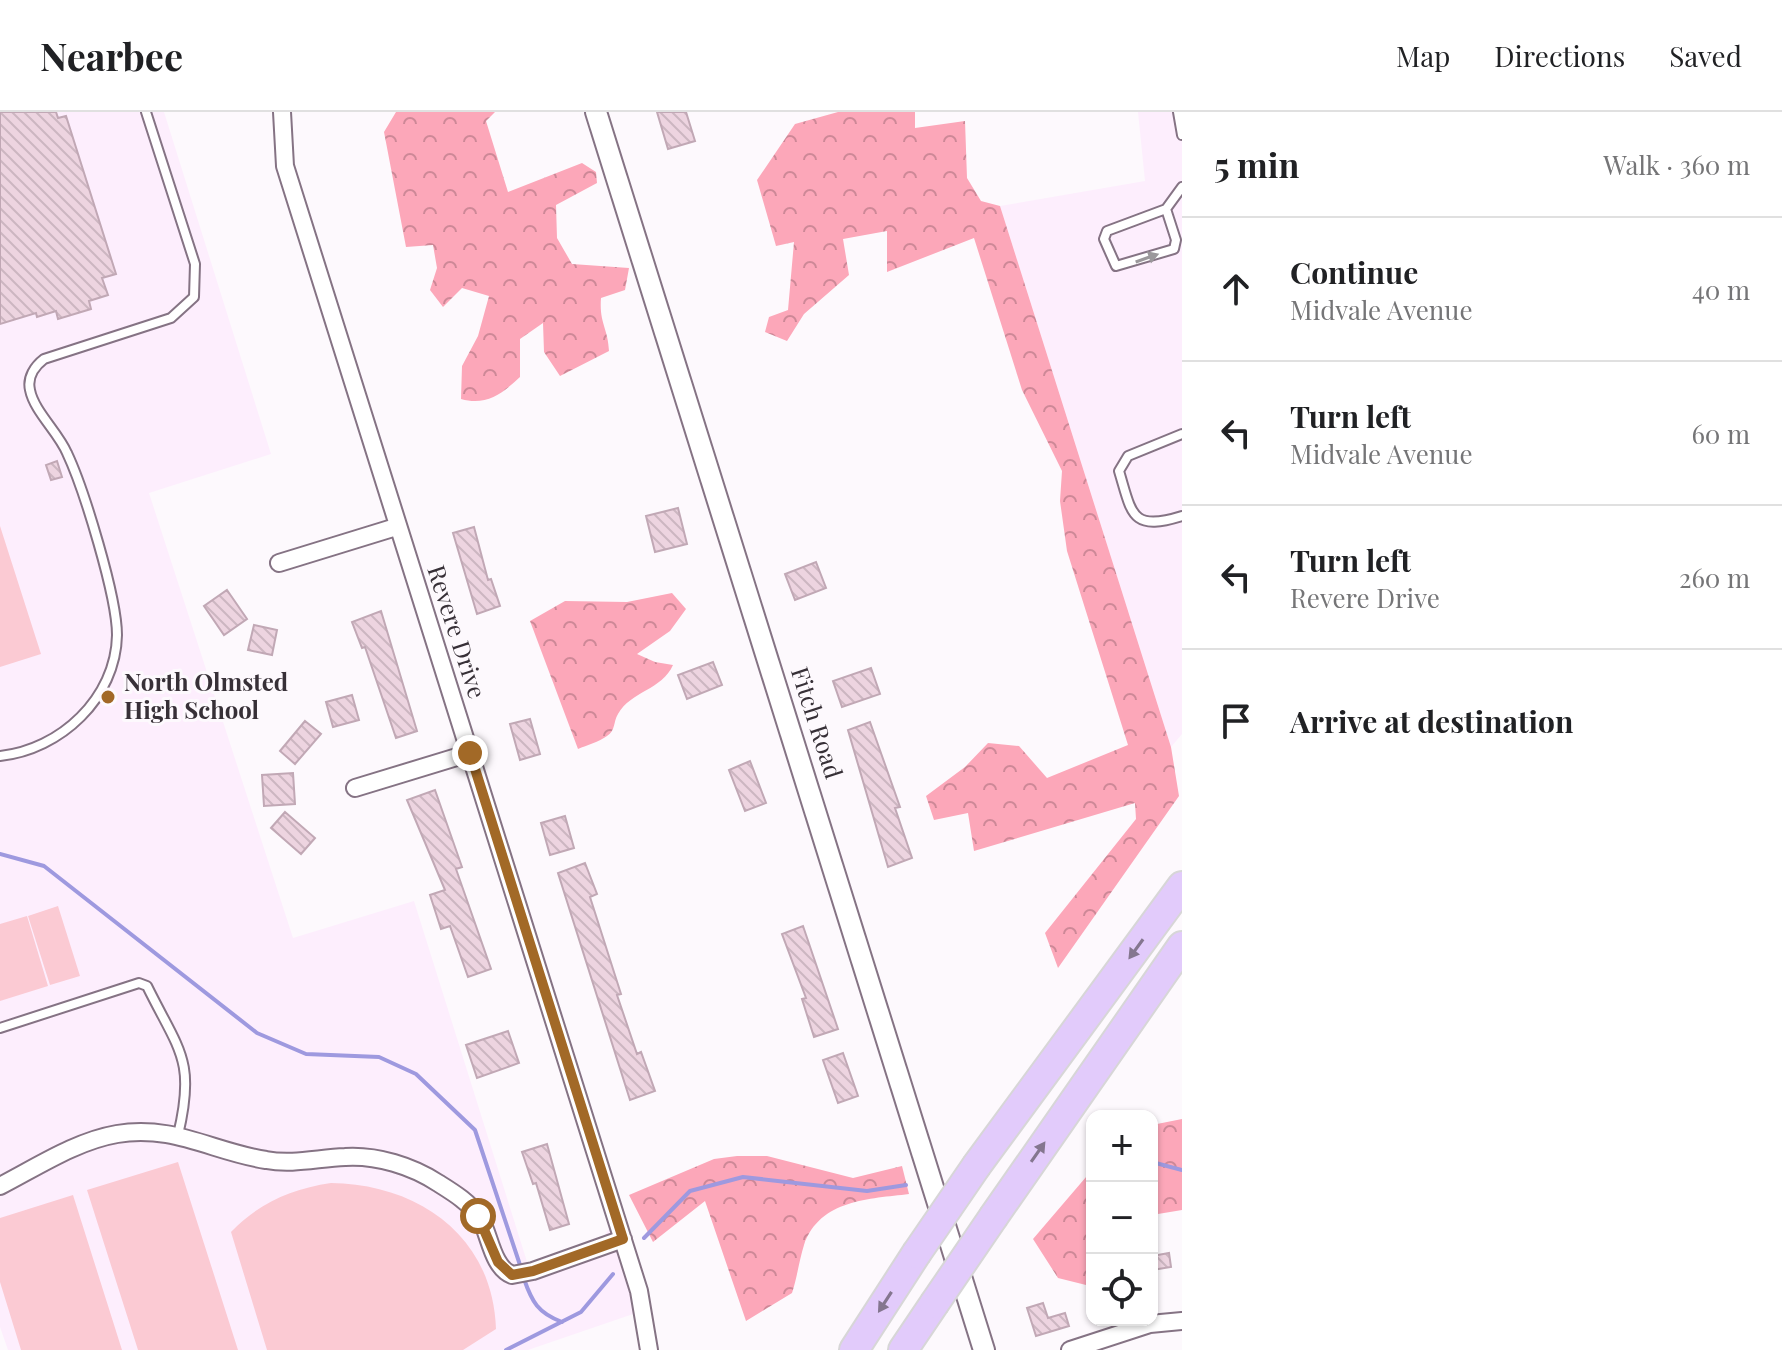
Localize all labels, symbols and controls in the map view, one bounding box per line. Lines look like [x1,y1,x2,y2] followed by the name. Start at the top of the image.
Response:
[40,30,183,81] text: Nearbee
[1396,37,1450,74] text: Map
[1494,37,1625,74] text: Directions
[1669,37,1742,74] text: Saved
[1214,141,1299,187] text: 5 min
[1603,147,1750,182] text: Walk · 360 m
[1135,251,1159,263] one-way arrow
[1290,252,1418,292] text: Continue
[1214,267,1258,311] icon: ahead
[1692,272,1750,307] text: 40 m
[1290,292,1473,327] text: Midvale Avenue
[1290,396,1411,436] text: Turn left
[1214,411,1258,455] icon: left
[1691,416,1750,451] text: 60 m
[1290,436,1473,471] text: Midvale Avenue
[1290,540,1411,580] text: Turn left
[1214,555,1258,599] icon: left
[1679,560,1750,595] text: 260 m
[421,561,494,702] street label: Revere Drive
[1290,580,1440,615] text: Revere Drive
[785,662,851,782] street label: Fitch Road
[124,665,288,725] place label: North Olmsted High School
[99,688,117,706] marker: North Olmsted High School
[1214,699,1258,743] icon: arrive
[1290,701,1573,741] text: Arrive at destination
[452,735,488,771] route end
[1129,938,1144,959] one-way arrow
[1086,1110,1158,1326] map controls
[1086,1110,1158,1182] button: +
[1030,1142,1045,1163] one-way arrow
[1086,1182,1158,1254] button: −
[460,1198,496,1234] route start
[1086,1254,1158,1326] button: locate
[878,1291,893,1313] one-way arrow

